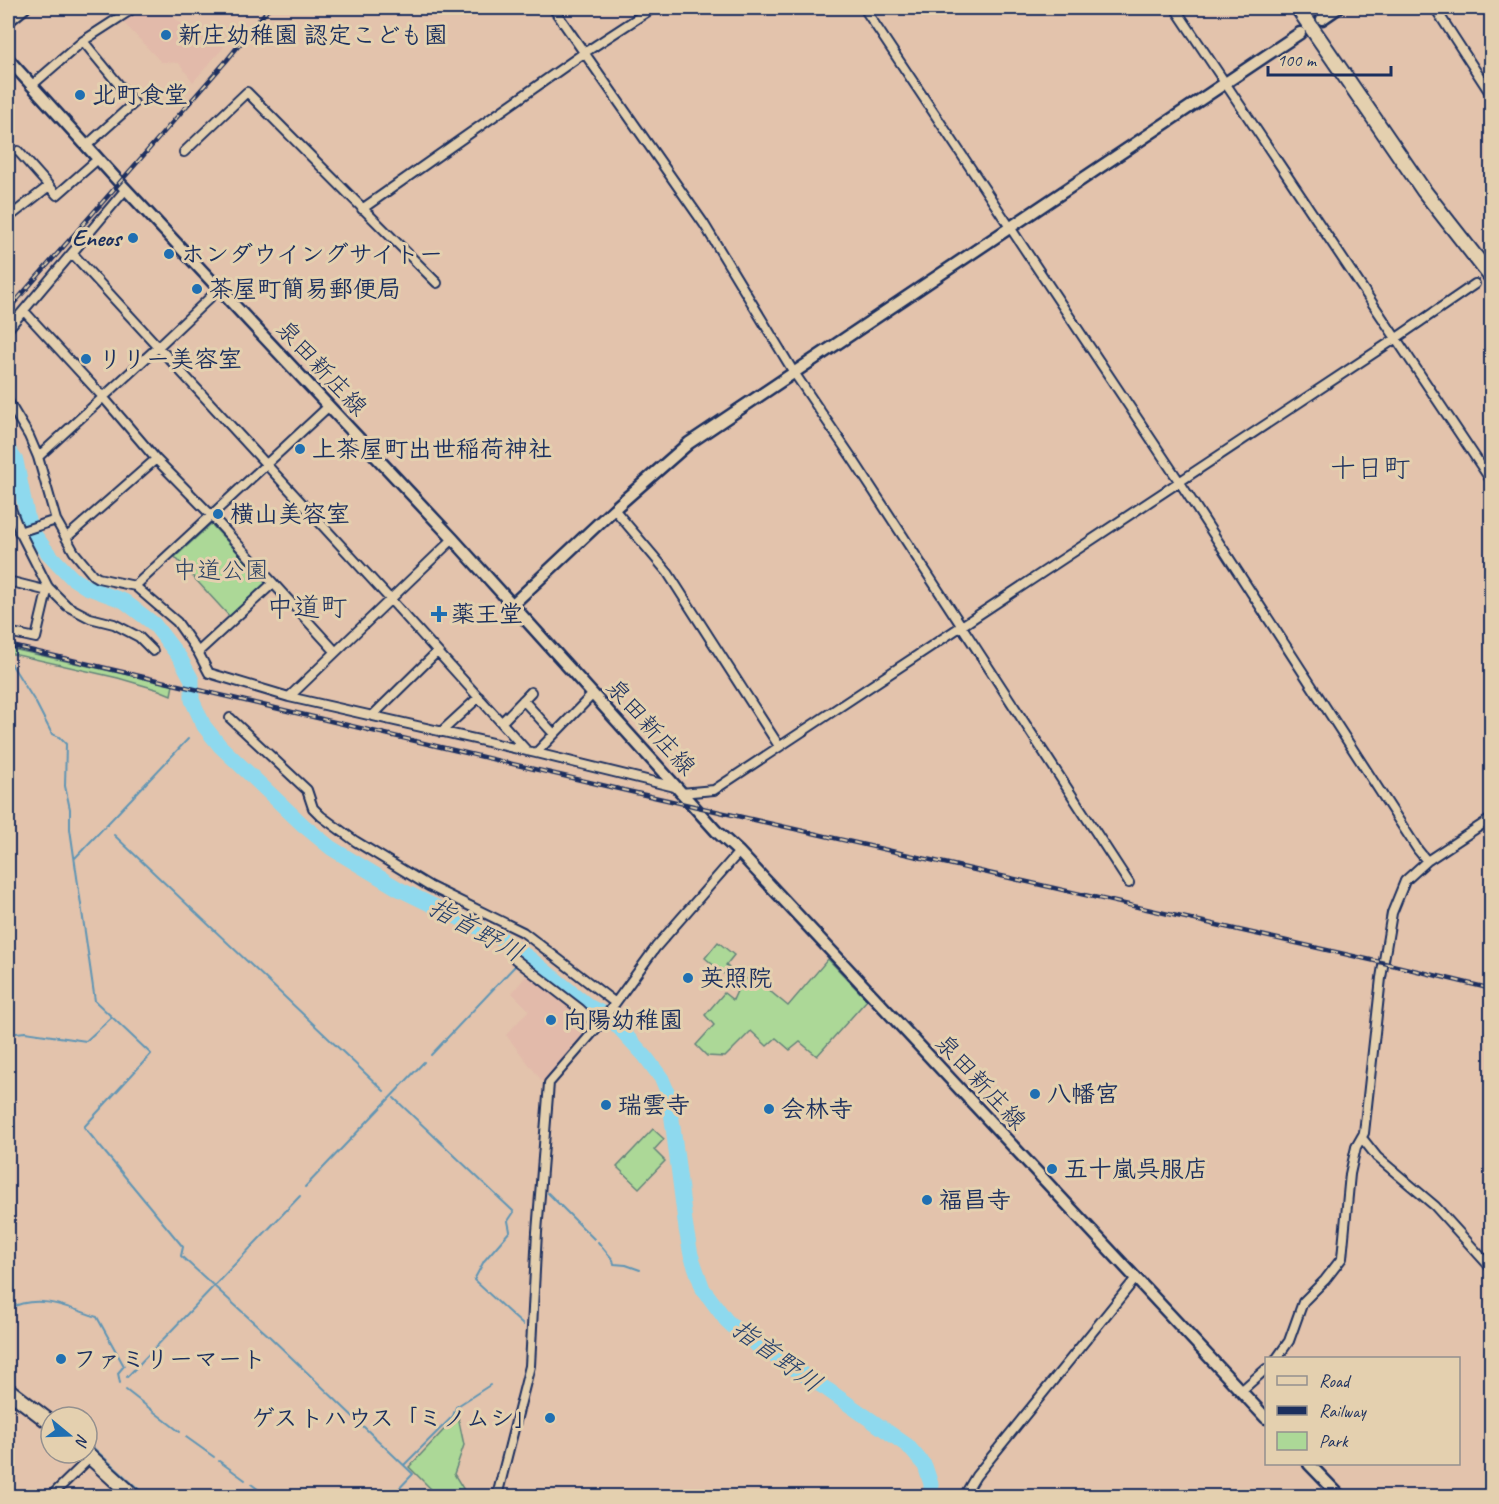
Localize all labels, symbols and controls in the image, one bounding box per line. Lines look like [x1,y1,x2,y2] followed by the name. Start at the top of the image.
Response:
[178,20,448,50] place label: 新庄幼稚園 認定こども園
[159,28,173,42] marker: 新庄幼稚園 認定こども園
[1268,39,1391,77] scale bar
[1277,49,1318,71] text: 100 m
[92,80,188,110] place label: 北町食堂
[73,88,87,102] marker: 北町食堂
[72,223,124,253] place label: Eneos
[126,231,140,245] marker: Eneos
[181,239,443,269] place label: ホンダウイングサイトー
[162,247,176,261] marker: ホンダウイングサイトー
[209,274,401,304] place label: 茶屋町簡易郵便局
[190,282,204,296] marker: 茶屋町簡易郵便局
[270,314,374,422] street label: 泉田新庄線
[98,344,242,374] place label: リリー美容室
[79,352,93,366] marker: リリー美容室
[312,434,552,464] place label: 上茶屋町出世稲荷神社
[293,442,307,456] marker: 上茶屋町出世稲荷神社
[1330,451,1411,485] district label: 十日町
[230,499,350,529] place label: 横山美容室
[211,507,225,521] marker: 横山美容室
[173,555,269,585] park label: 中道公園
[267,590,348,624] district label: 中道町
[451,599,523,629] place label: 薬王堂
[432,607,446,621] marker: 薬王堂
[600,672,702,782] street label: 泉田新庄線
[423,890,529,970] water label: 指首野川
[700,963,772,993] place label: 英照院
[681,971,695,985] marker: 英照院
[563,1005,683,1035] place label: 向陽幼稚園
[544,1013,558,1027] marker: 向陽幼稚園
[929,1028,1033,1136] street label: 泉田新庄線
[1047,1079,1119,1109] place label: 八幡宮
[1028,1087,1042,1101] marker: 八幡宮
[618,1090,690,1120] place label: 瑞雲寺
[781,1094,853,1124] place label: 会林寺
[599,1098,613,1112] marker: 瑞雲寺
[762,1102,776,1116] marker: 会林寺
[1064,1154,1208,1184] place label: 五十嵐呉服店
[1045,1162,1059,1176] marker: 五十嵐呉服店
[939,1185,1011,1215] place label: 福昌寺
[920,1193,934,1207] marker: 福昌寺
[725,1312,829,1400] water label: 指首野川
[73,1344,266,1374] place label: ファミリーマート
[54,1352,68,1366] marker: ファミリーマート
[1265,1357,1460,1465] legend
[1319,1370,1352,1392] text: Road
[1319,1400,1367,1422] text: Railway
[251,1403,538,1433] place label: ゲストハウス「ミノムシ」
[39,1405,99,1465] north arrow
[543,1411,557,1425] marker: ゲストハウス「ミノムシ」
[1319,1430,1349,1452] text: Park
[70,1432,93,1450] text: N

